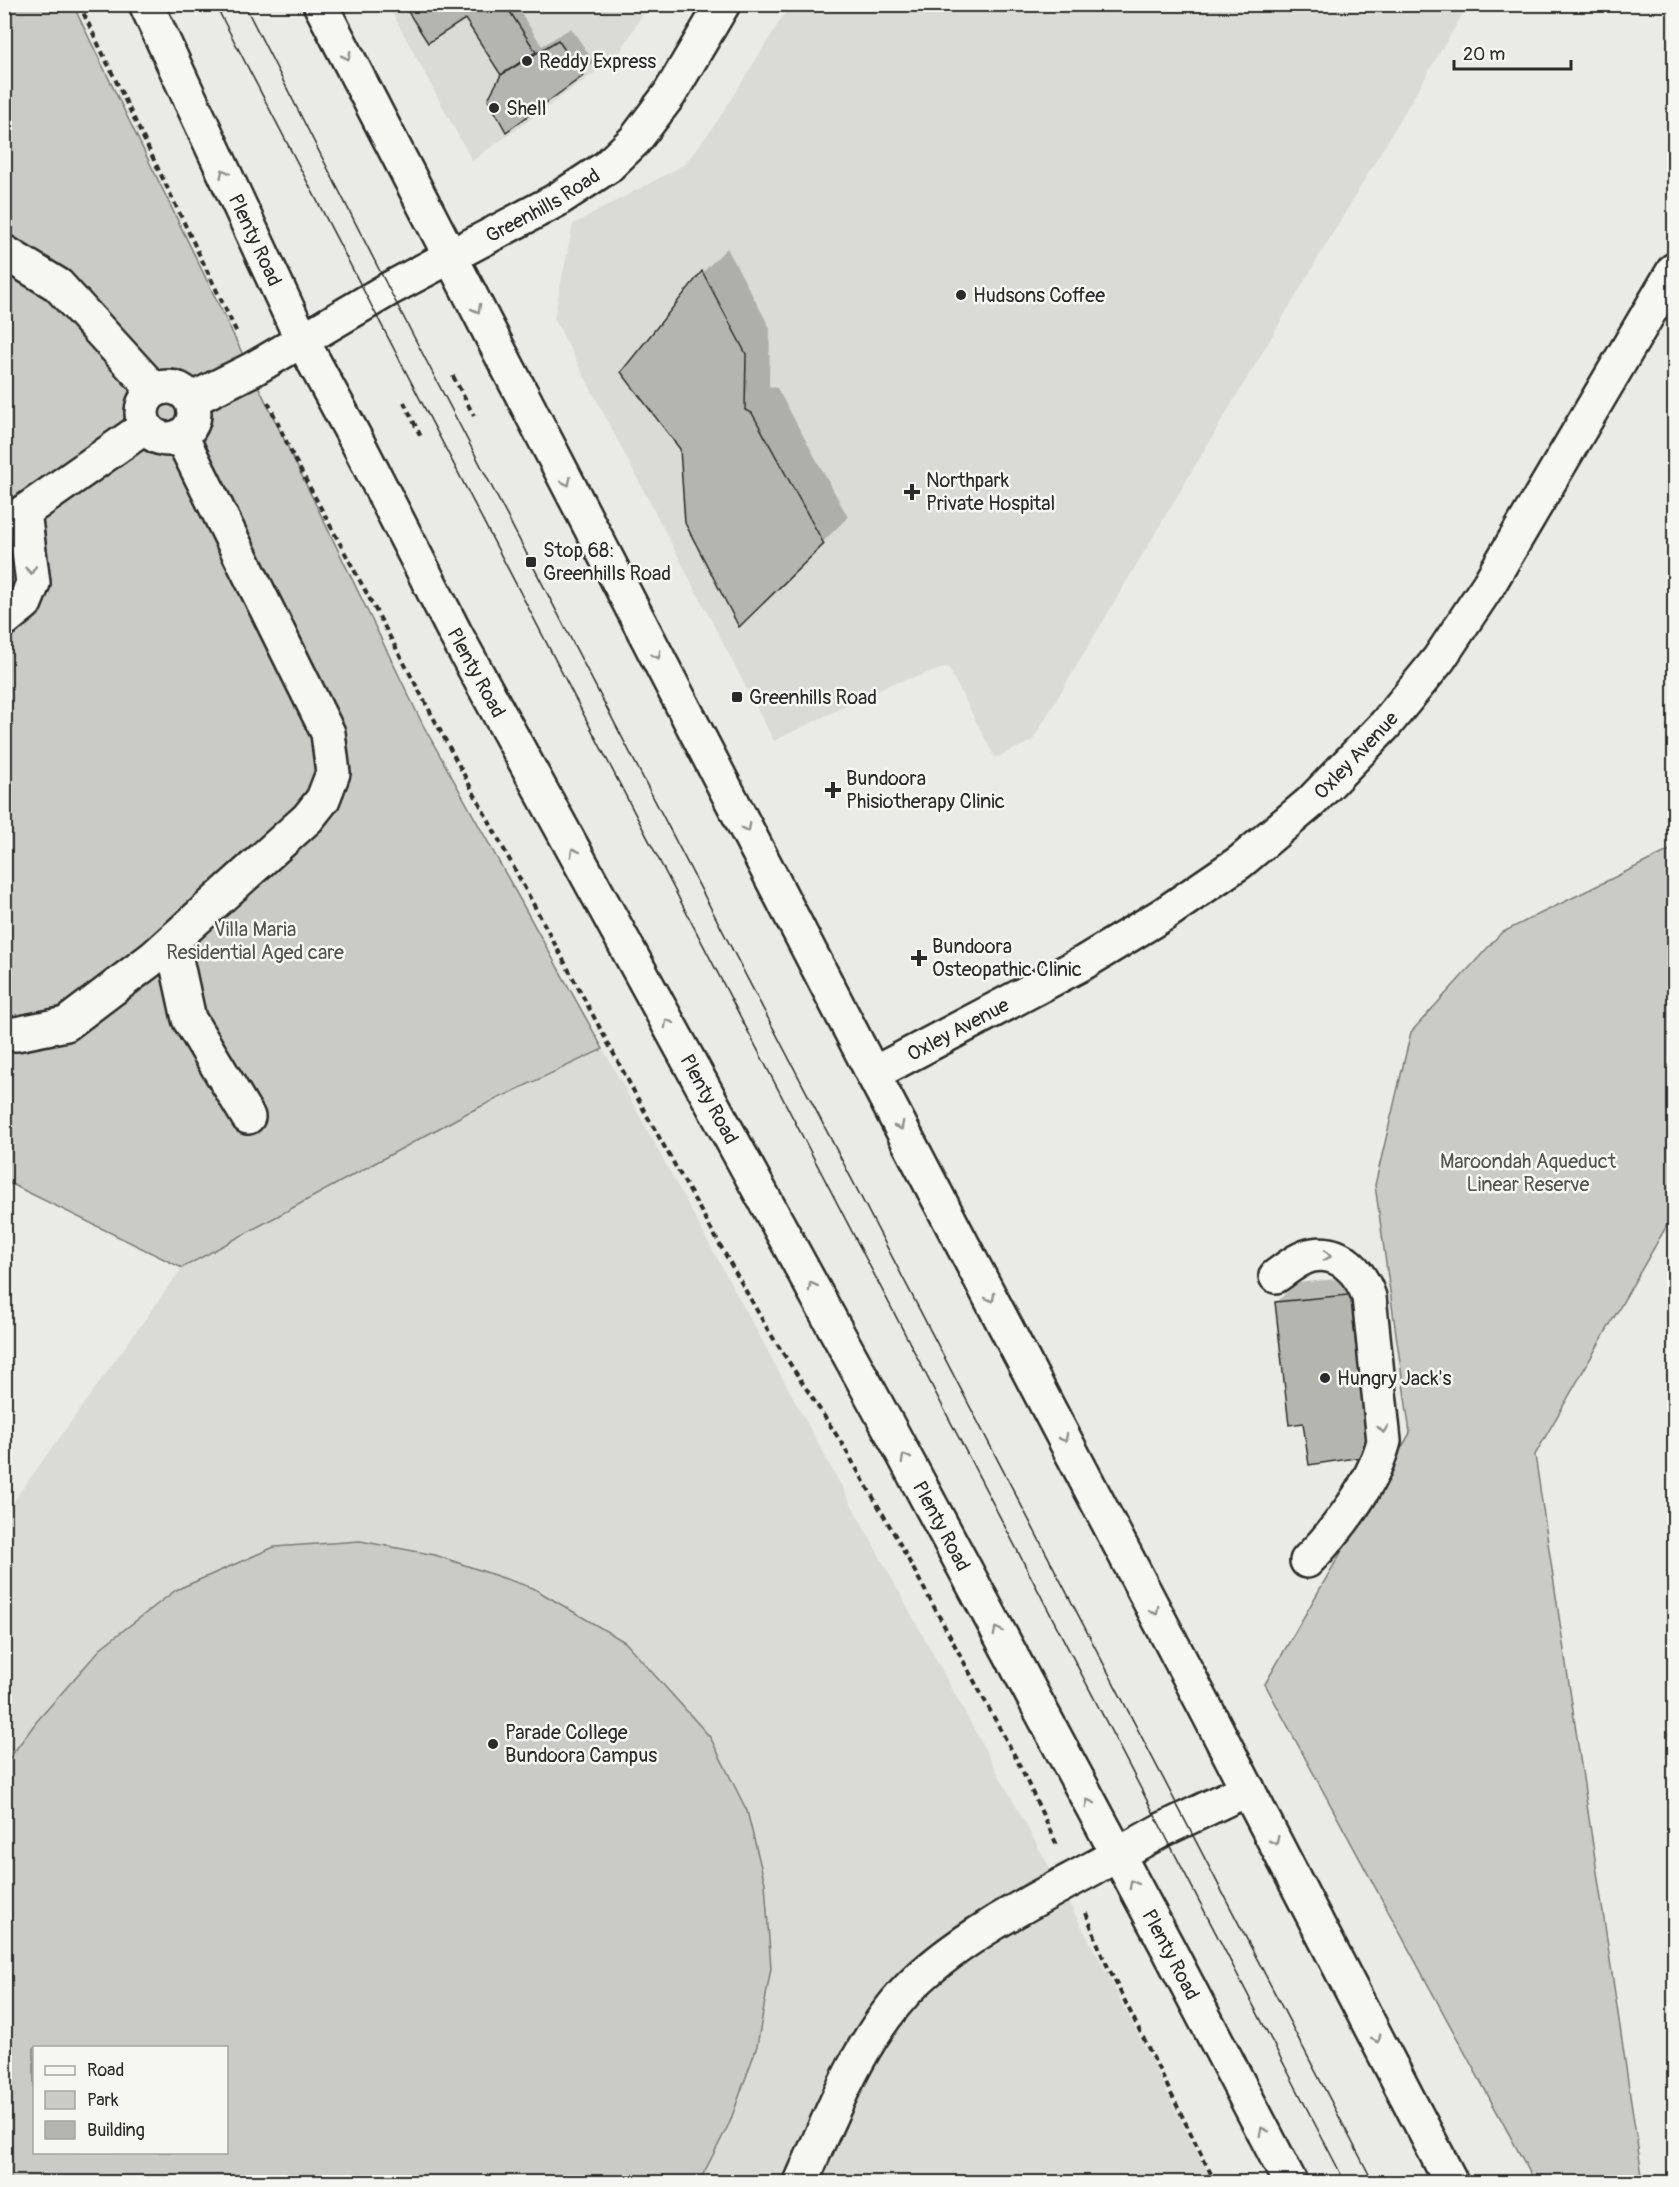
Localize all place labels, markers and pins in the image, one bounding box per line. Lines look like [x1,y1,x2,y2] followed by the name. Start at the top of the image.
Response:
[539,49,656,74] place label: Reddy Express
[520,54,534,68] marker: Reddy Express
[506,96,546,121] place label: Shell
[487,101,501,115] marker: Shell
[973,283,1105,308] place label: Hudsons Coffee
[954,288,968,302] marker: Hudsons Coffee
[926,468,1055,516] place label: Northpark Private Hospital
[903,483,921,501] marker: Northpark Private Hospital
[543,538,671,586] place label: Stop 68: Greenhills Road
[524,555,538,569] marker: Stop 68: Greenhills Road
[749,685,877,710] place label: Greenhills Road
[730,690,744,704] marker: Greenhills Road
[846,766,1005,814] place label: Bundoora Phisiotherapy Clinic
[824,781,842,799] marker: Bundoora Phisiotherapy Clinic
[932,934,1082,982] place label: Bundoora Osteopathic Clinic
[910,949,928,967] marker: Bundoora Osteopathic Clinic
[1337,1366,1451,1391] place label: Hungry Jack's
[1318,1371,1332,1385] marker: Hungry Jack's
[505,1720,657,1768] place label: Parade College Bundoora Campus
[486,1737,500,1751] marker: Parade College Bundoora Campus

